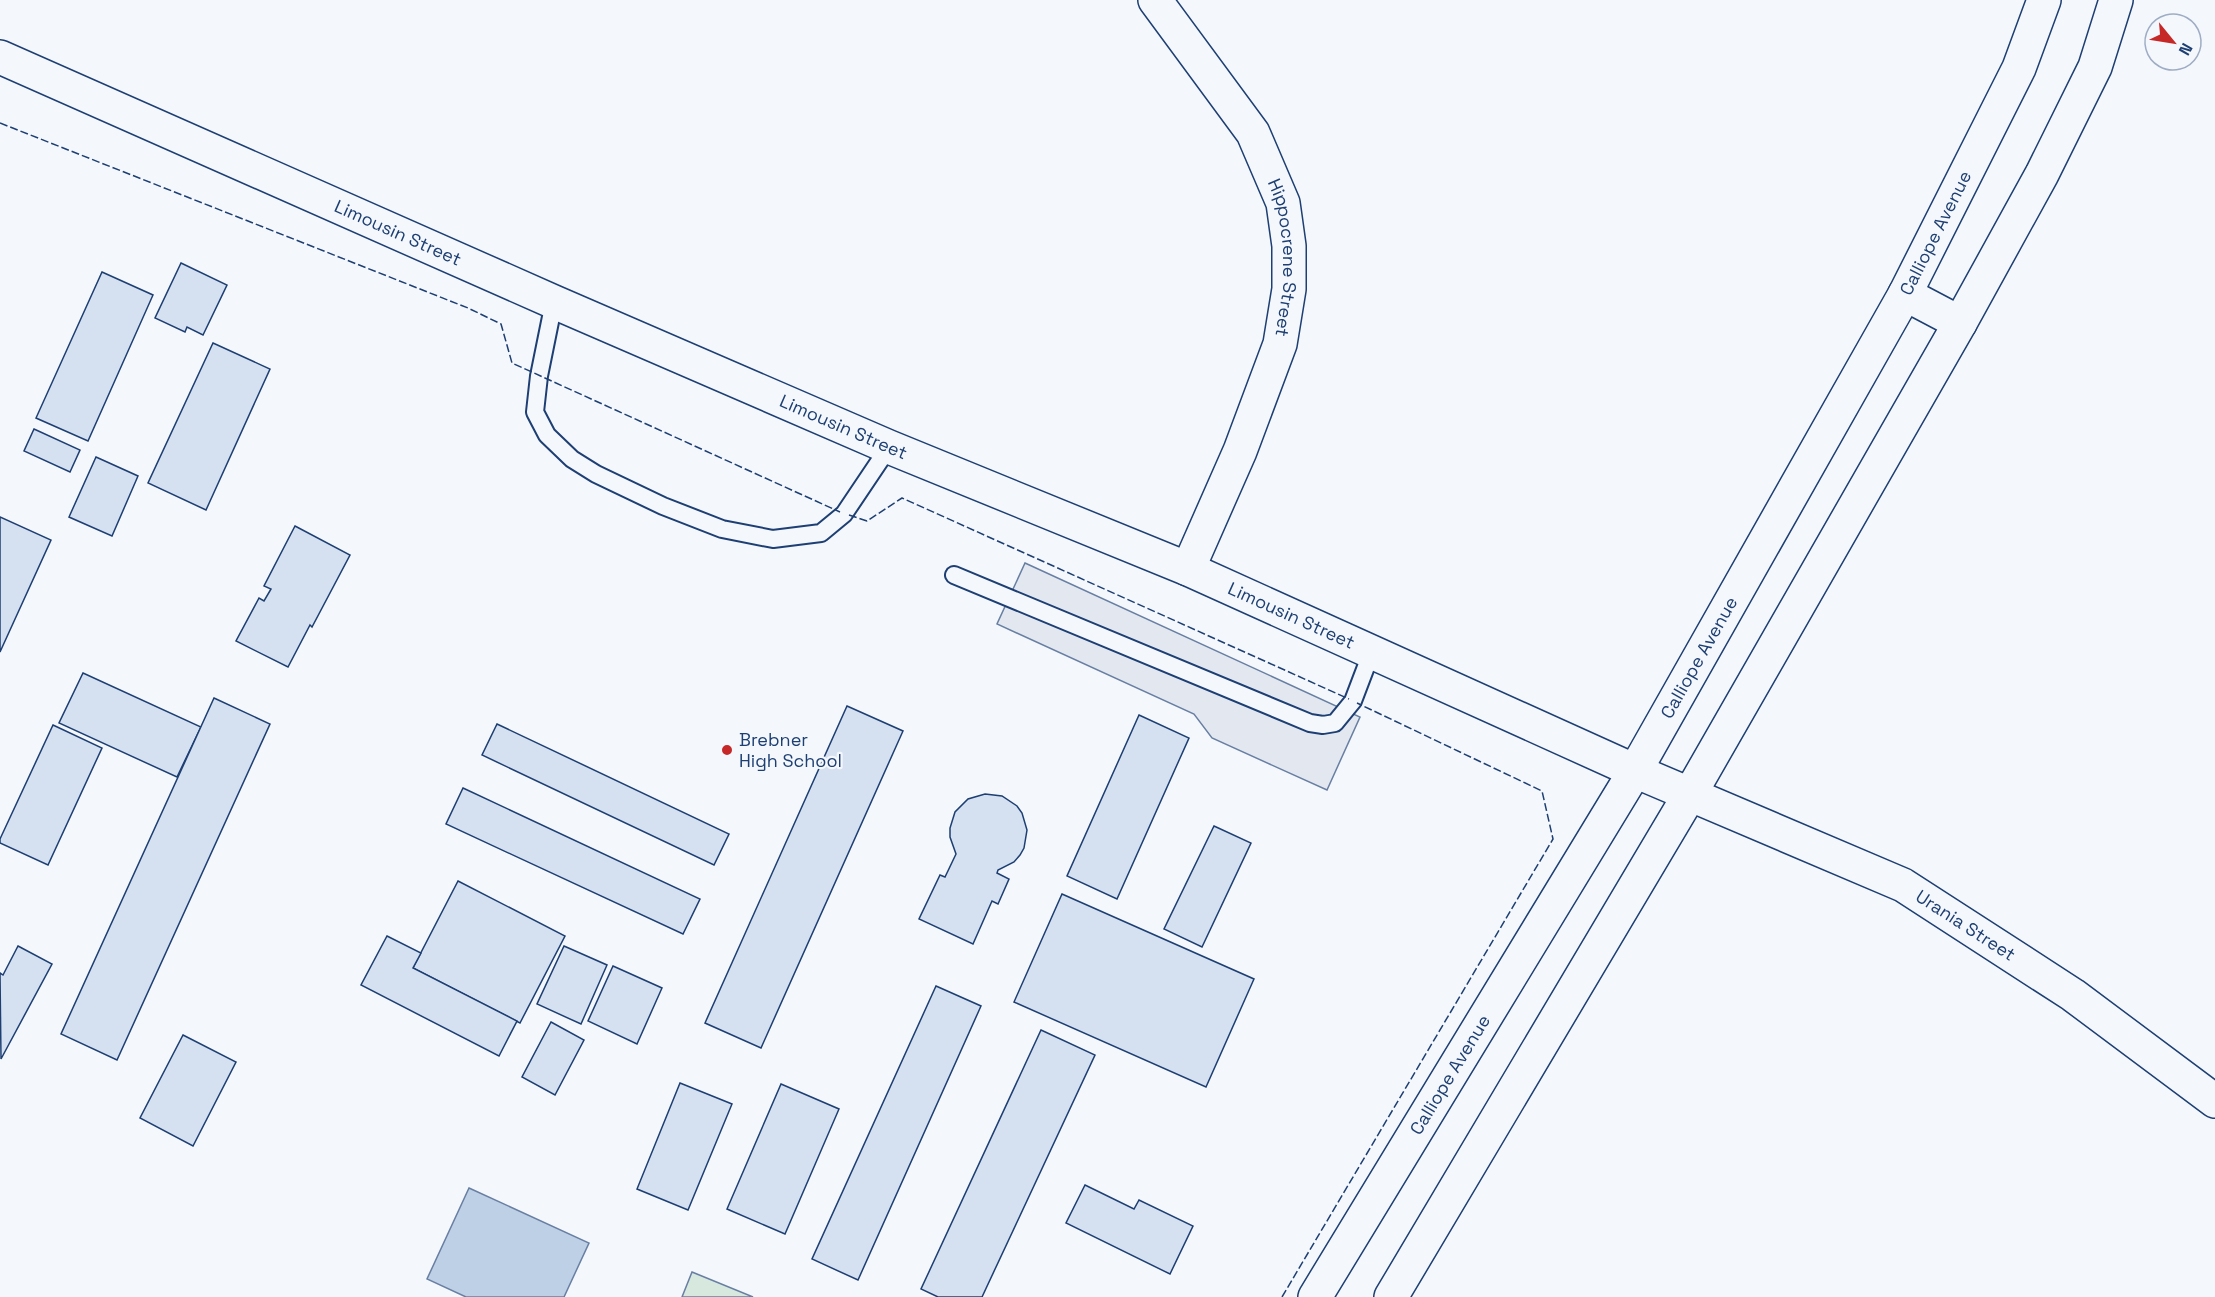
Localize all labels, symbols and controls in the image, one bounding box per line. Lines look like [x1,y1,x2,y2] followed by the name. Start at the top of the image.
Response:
[2143,12,2203,72] north arrow
[2174,39,2197,59] text: N
[1894,167,1976,299] street label: Calliope Avenue
[1263,175,1301,338] street label: Hippocrene Street
[331,194,465,271] street label: Limousin Street
[776,389,911,464] street label: Limousin Street
[1224,577,1358,654] street label: Limousin Street
[1655,592,1742,722] street label: Calliope Avenue
[739,728,842,772] place label: Brebner High School
[720,743,734,757] marker: Brebner High School
[1912,884,2020,966] street label: Urania Street
[1404,1010,1495,1139] street label: Calliope Avenue

